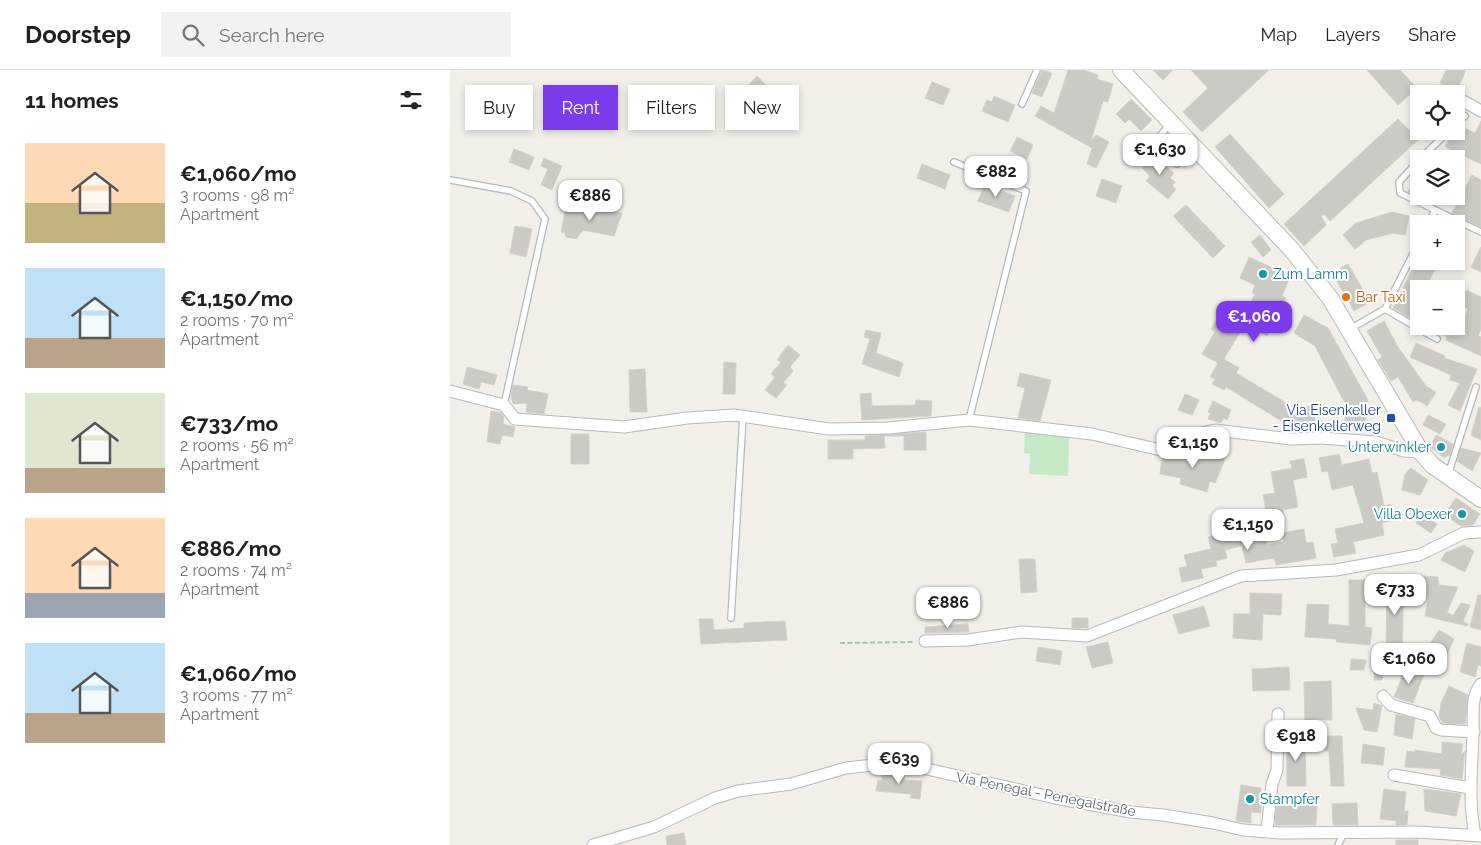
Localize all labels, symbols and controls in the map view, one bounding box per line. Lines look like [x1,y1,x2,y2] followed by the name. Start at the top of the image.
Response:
[161,12,511,57] search box
[25,20,131,49] text: Doorstep
[179,21,207,49] icon: search
[219,24,325,46] text: Search here
[1261,24,1297,45] text: Map
[1325,24,1380,45] text: Layers
[1408,24,1456,45] text: Share
[465,85,533,130] chip: Buy
[543,85,618,130] chip: Rent
[628,85,715,130] chip: Filters
[725,85,799,130] chip: New
[1410,85,1465,335] map controls
[1410,85,1465,140] button: locate
[397,86,425,114] icon: filters
[25,88,119,113] text: 11 homes
[1119,134,1201,176] pin: €1,630
[1134,140,1186,159] text: €1,630
[1410,150,1465,205] button: layers
[966,156,1026,198] pin: €882
[180,161,297,186] text: €1,060/mo
[975,162,1017,181] text: €882
[65,163,125,223] icon: home
[560,180,620,222] pin: €886
[180,186,295,205] text: 3 rooms · 98 m²
[569,186,611,205] text: €886
[180,205,259,224] text: Apartment
[1410,215,1465,270] button: +
[1273,266,1348,282] place label: Zum Lamm
[1257,268,1269,280] marker: Zum Lamm
[1410,280,1465,335] button: −
[180,286,293,311] text: €1,150/mo
[65,288,125,348] icon: home
[1356,289,1406,305] place label: Bar Taxi
[1340,291,1352,303] marker: Bar Taxi
[1213,300,1295,343] pin: €1,060
[1227,307,1281,326] text: €1,060
[180,311,294,330] text: 2 rooms · 70 m²
[180,330,259,349] text: Apartment
[1273,402,1381,434] place label: Via Eisenkeller - Eisenkellerweg
[180,411,278,436] text: €733/mo
[1385,412,1397,424] marker: Via Eisenkeller - Eisenkellerweg
[65,413,125,473] icon: home
[1152,426,1234,469] pin: €1,150
[1168,433,1218,452] text: €1,150
[180,436,294,455] text: 2 rooms · 56 m²
[1348,439,1431,455] place label: Unterwinkler
[1435,441,1447,453] marker: Unterwinkler
[180,455,259,474] text: Apartment
[1374,506,1452,522] place label: Villa Obexer
[1207,508,1289,551] pin: €1,150
[1456,508,1468,520] marker: Villa Obexer
[1223,515,1273,534] text: €1,150
[180,536,281,561] text: €886/mo
[65,538,125,598] icon: home
[180,561,292,580] text: 2 rooms · 74 m²
[1365,574,1425,616] pin: €733
[180,580,259,599] text: Apartment
[1375,580,1415,599] text: €733
[918,586,978,629] pin: €886
[927,593,969,612] text: €886
[1368,642,1450,685] pin: €1,060
[1382,649,1436,668] text: €1,060
[180,661,297,686] text: €1,060/mo
[65,663,125,723] icon: home
[180,686,293,705] text: 3 rooms · 77 m²
[180,705,259,724] text: Apartment
[1266,720,1326,762] pin: €918
[1276,726,1316,745] text: €918
[869,742,929,785] pin: €639
[879,749,919,768] text: €639
[955,769,1137,819] street label: Via Penegal - Penegalstraße
[1260,791,1320,807] place label: Stampfer
[1244,793,1256,805] marker: Stampfer

